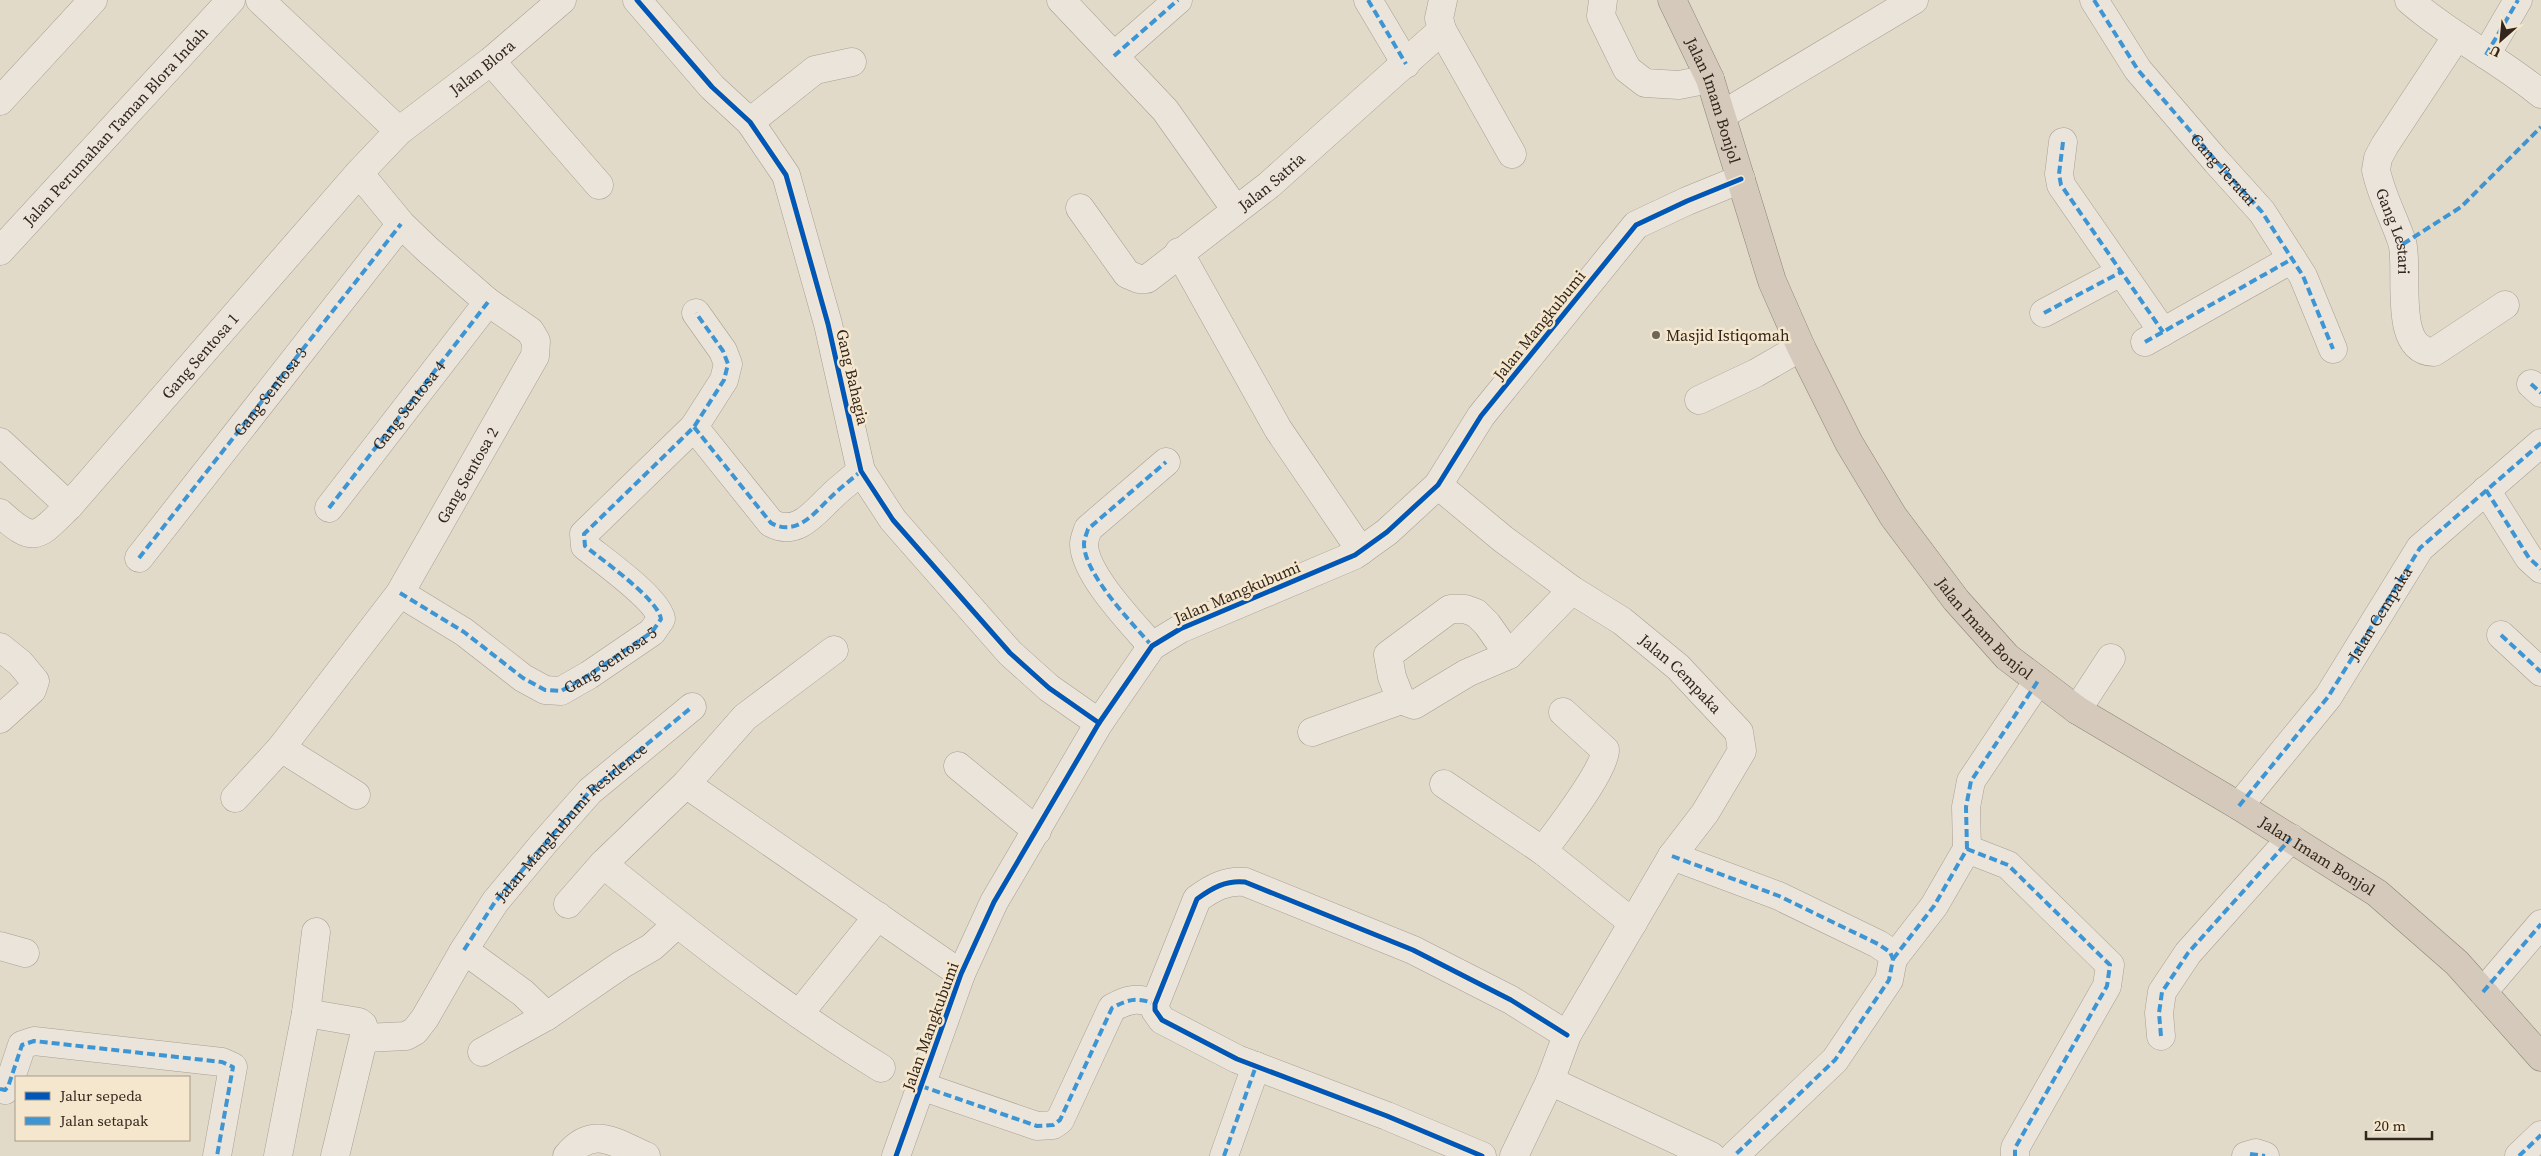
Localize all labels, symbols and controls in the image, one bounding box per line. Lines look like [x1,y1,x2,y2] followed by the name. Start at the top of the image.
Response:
[2476,15,2526,65] north arrow
[17,21,213,231] street label: Jalan Perumahan Taman Blora Indah
[1680,33,1746,166] street label: Jalan Imam Bonjol
[444,34,520,101] street label: Jalan Blora
[2486,40,2504,63] text: U
[2186,128,2262,210] street label: Gang Teratai
[1232,147,1310,217] street label: Jalan Satria
[2371,185,2415,275] street label: Gang Lestari
[1487,265,1590,385] street label: Jalan Mangkubumi
[156,308,244,403] street label: Gang Sentosa 1
[1666,324,1790,346] place label: Masjid Istiqomah
[831,327,875,428] street label: Gang Bahagia
[1650,329,1662,341] marker: Masjid Istiqomah
[228,342,312,440] street label: Gang Sentosa 3
[367,356,450,454] street label: Gang Sentosa 4
[431,423,503,527] street label: Gang Sentosa 2
[1169,555,1304,629] street label: Jalan Mangkubumi
[2342,561,2417,665] street label: Jalan Cempaka
[1931,572,2038,684] street label: Jalan Imam Bonjol
[559,621,661,698] street label: Gang Sentosa 5
[1634,628,1727,719] street label: Jalan Cempaka
[489,737,652,906] street label: Jalan Mangkubumi Residence
[2255,810,2380,900] street label: Jalan Imam Bonjol
[896,958,964,1094] street label: Jalan Mangkubumi
[15,1076,190,1141] legend
[59,1085,143,1106] text: Jalur sepeda
[2366,1108,2432,1140] scale bar
[59,1110,149,1131] text: Jalan setapak
[2374,1115,2406,1136] text: 20 m

